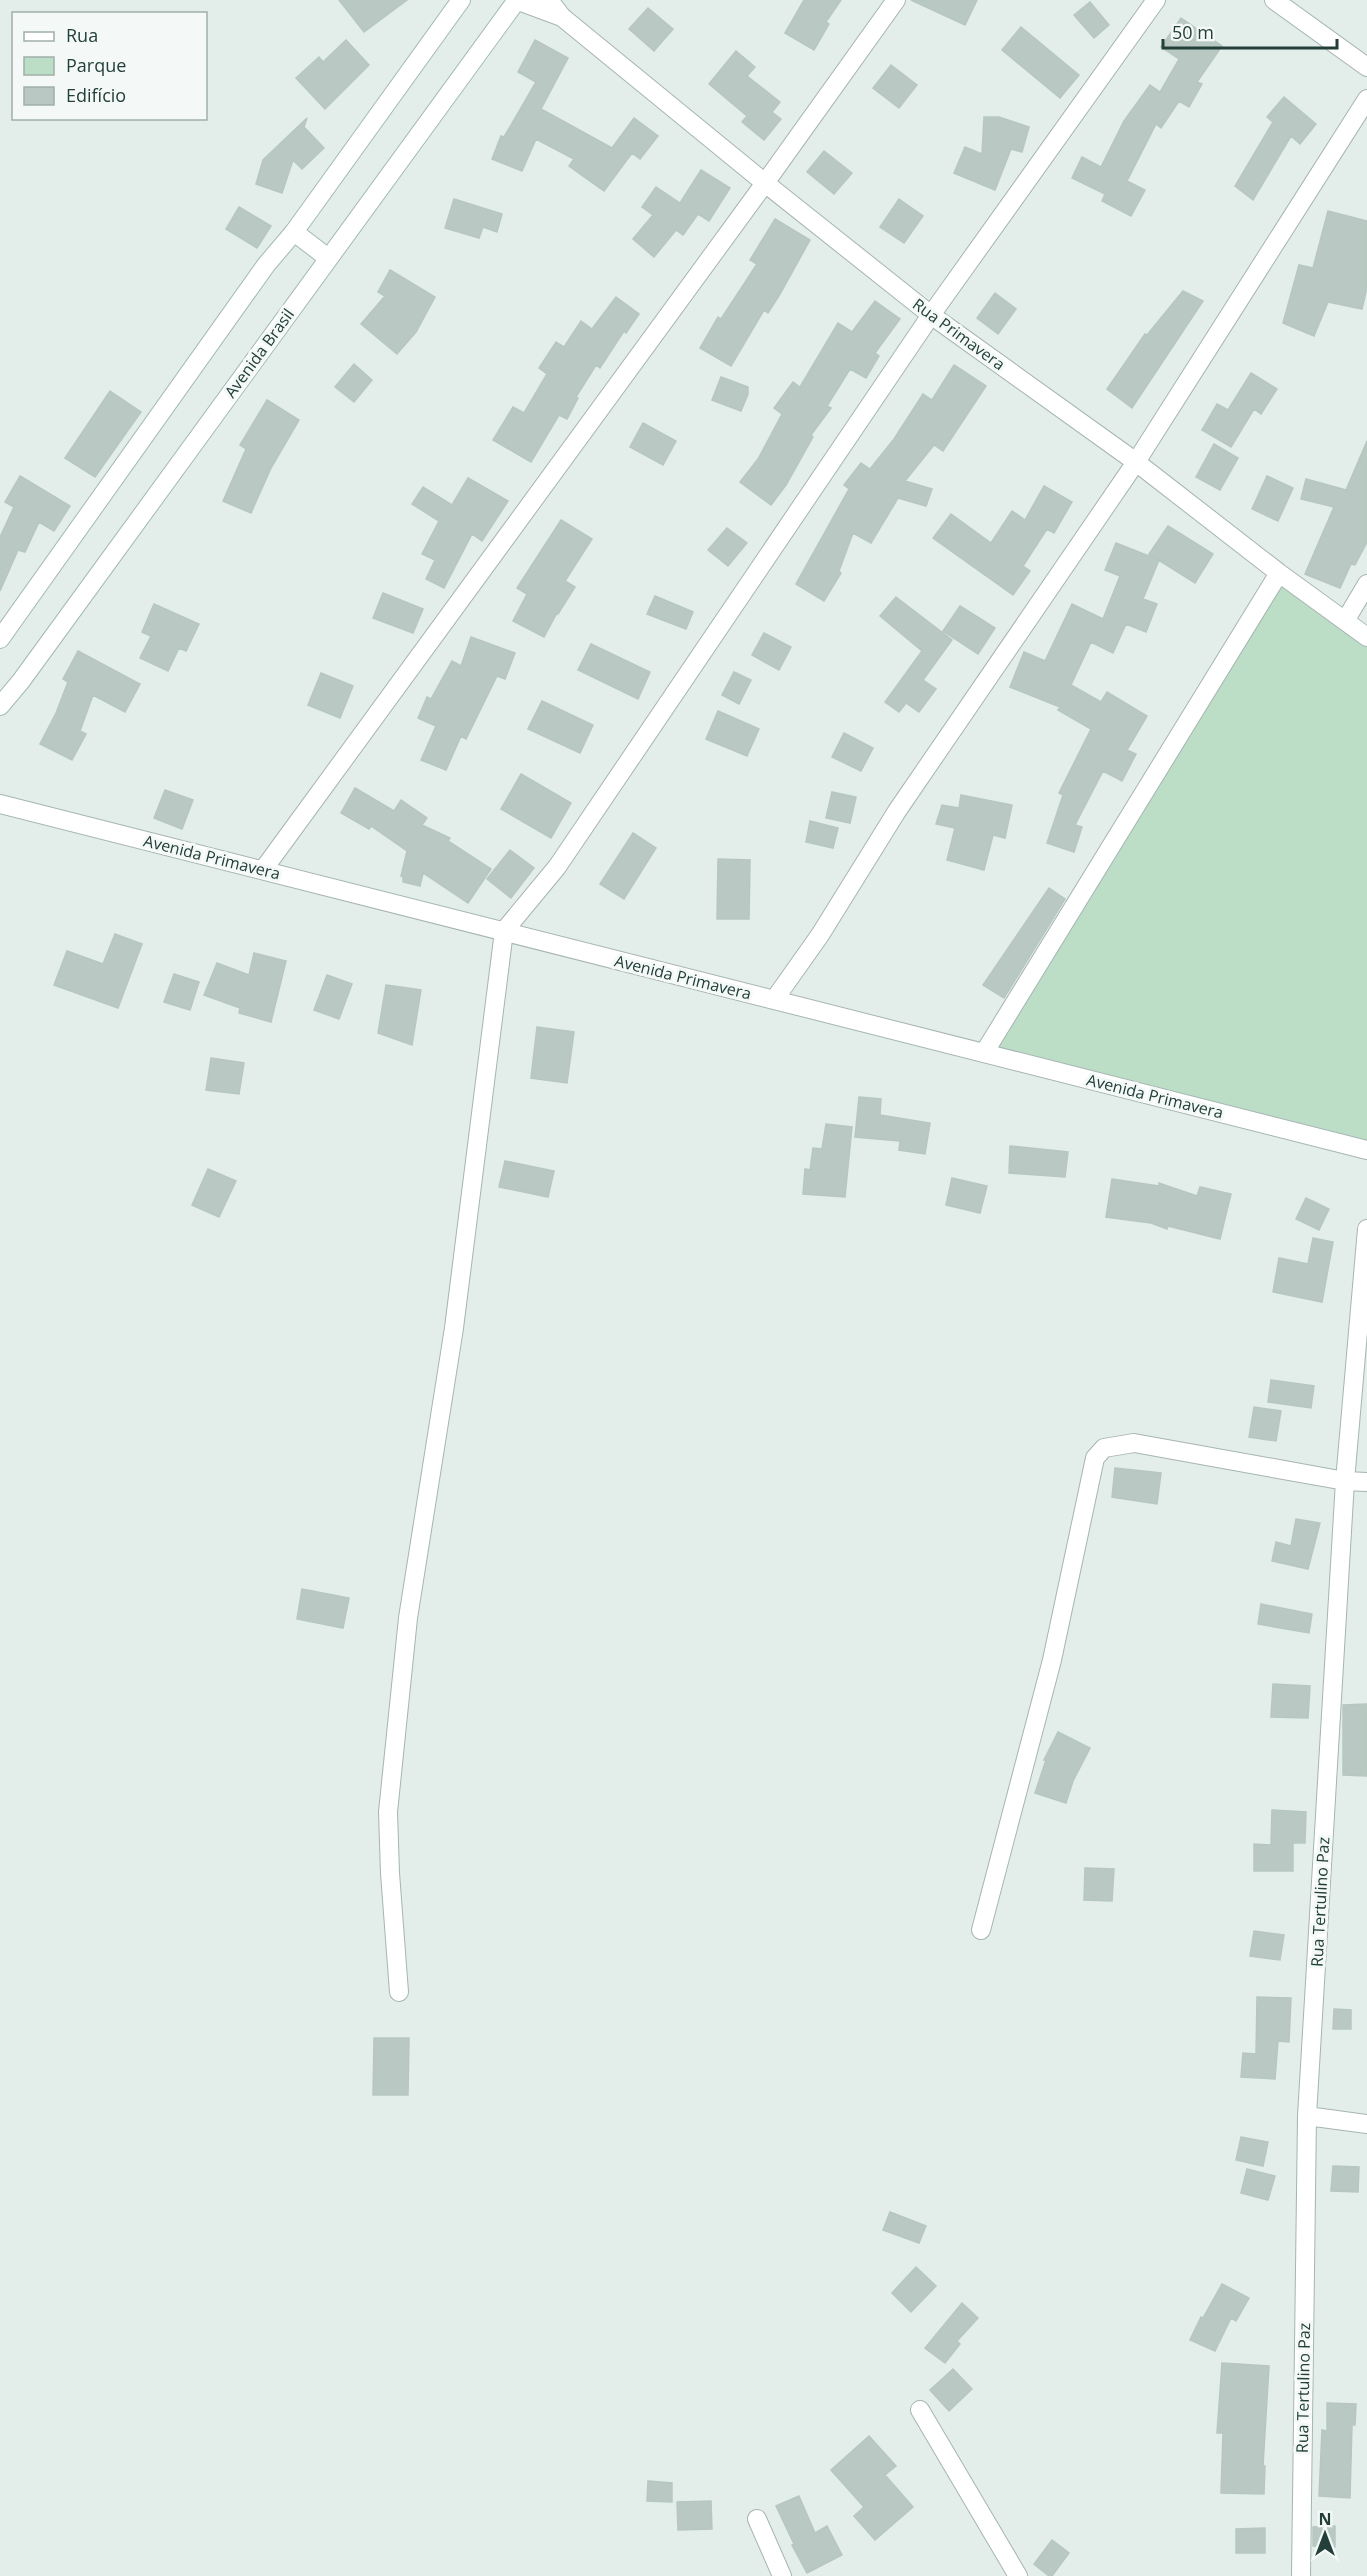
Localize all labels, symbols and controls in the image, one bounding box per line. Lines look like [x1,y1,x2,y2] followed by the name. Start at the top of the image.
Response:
[12,12,207,120] legend
[1163,12,1337,50] scale bar
[1172,20,1214,44] text: 50 m
[66,23,98,47] text: Rua
[66,53,126,77] text: Parque
[66,83,126,107] text: Edifício
[908,293,1010,375] street label: Rua Primavera
[219,304,299,402] street label: Avenida Brasil
[141,829,283,885] street label: Avenida Primavera
[612,949,754,1005] street label: Avenida Primavera
[1084,1068,1226,1124] street label: Avenida Primavera
[1306,1836,1334,1968] street label: Rua Tertulino Paz
[1291,2323,1315,2453] street label: Rua Tertulino Paz
[1295,2504,1355,2564] north arrow
[1318,2508,1332,2530] text: N

